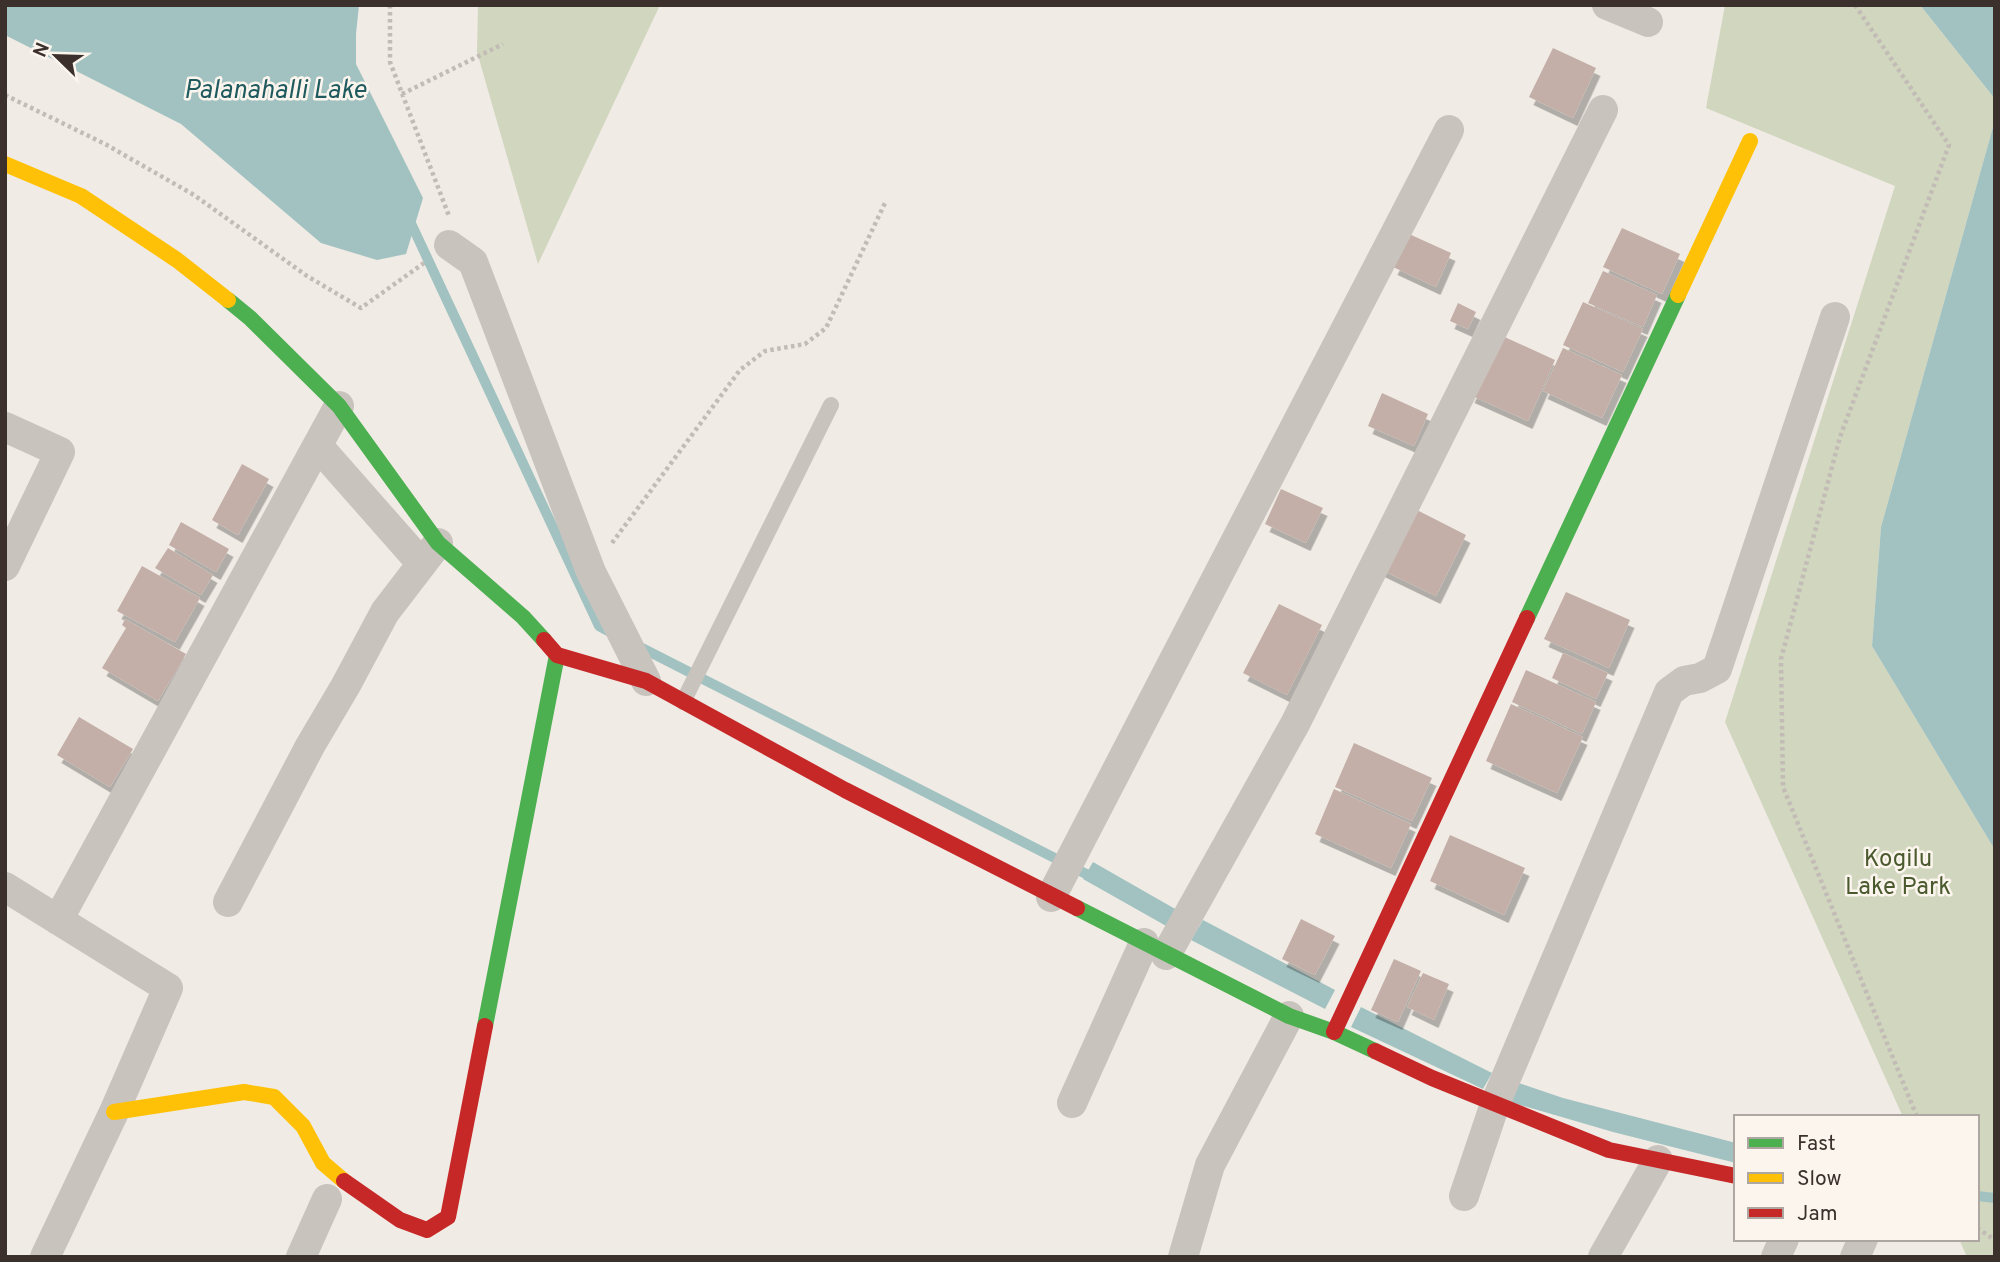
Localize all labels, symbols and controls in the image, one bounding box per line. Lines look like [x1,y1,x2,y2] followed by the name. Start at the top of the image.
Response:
[21,21,91,91] north arrow
[28,39,56,61] text: N
[184,75,367,108] water label: Palanahalli Lake
[1845,845,1951,903] park label: Kogilu Lake Park
[1734,1115,1979,1241] legend
[1797,1131,1836,1158] text: Fast
[1797,1166,1842,1193] text: Slow
[1797,1201,1838,1228] text: Jam

